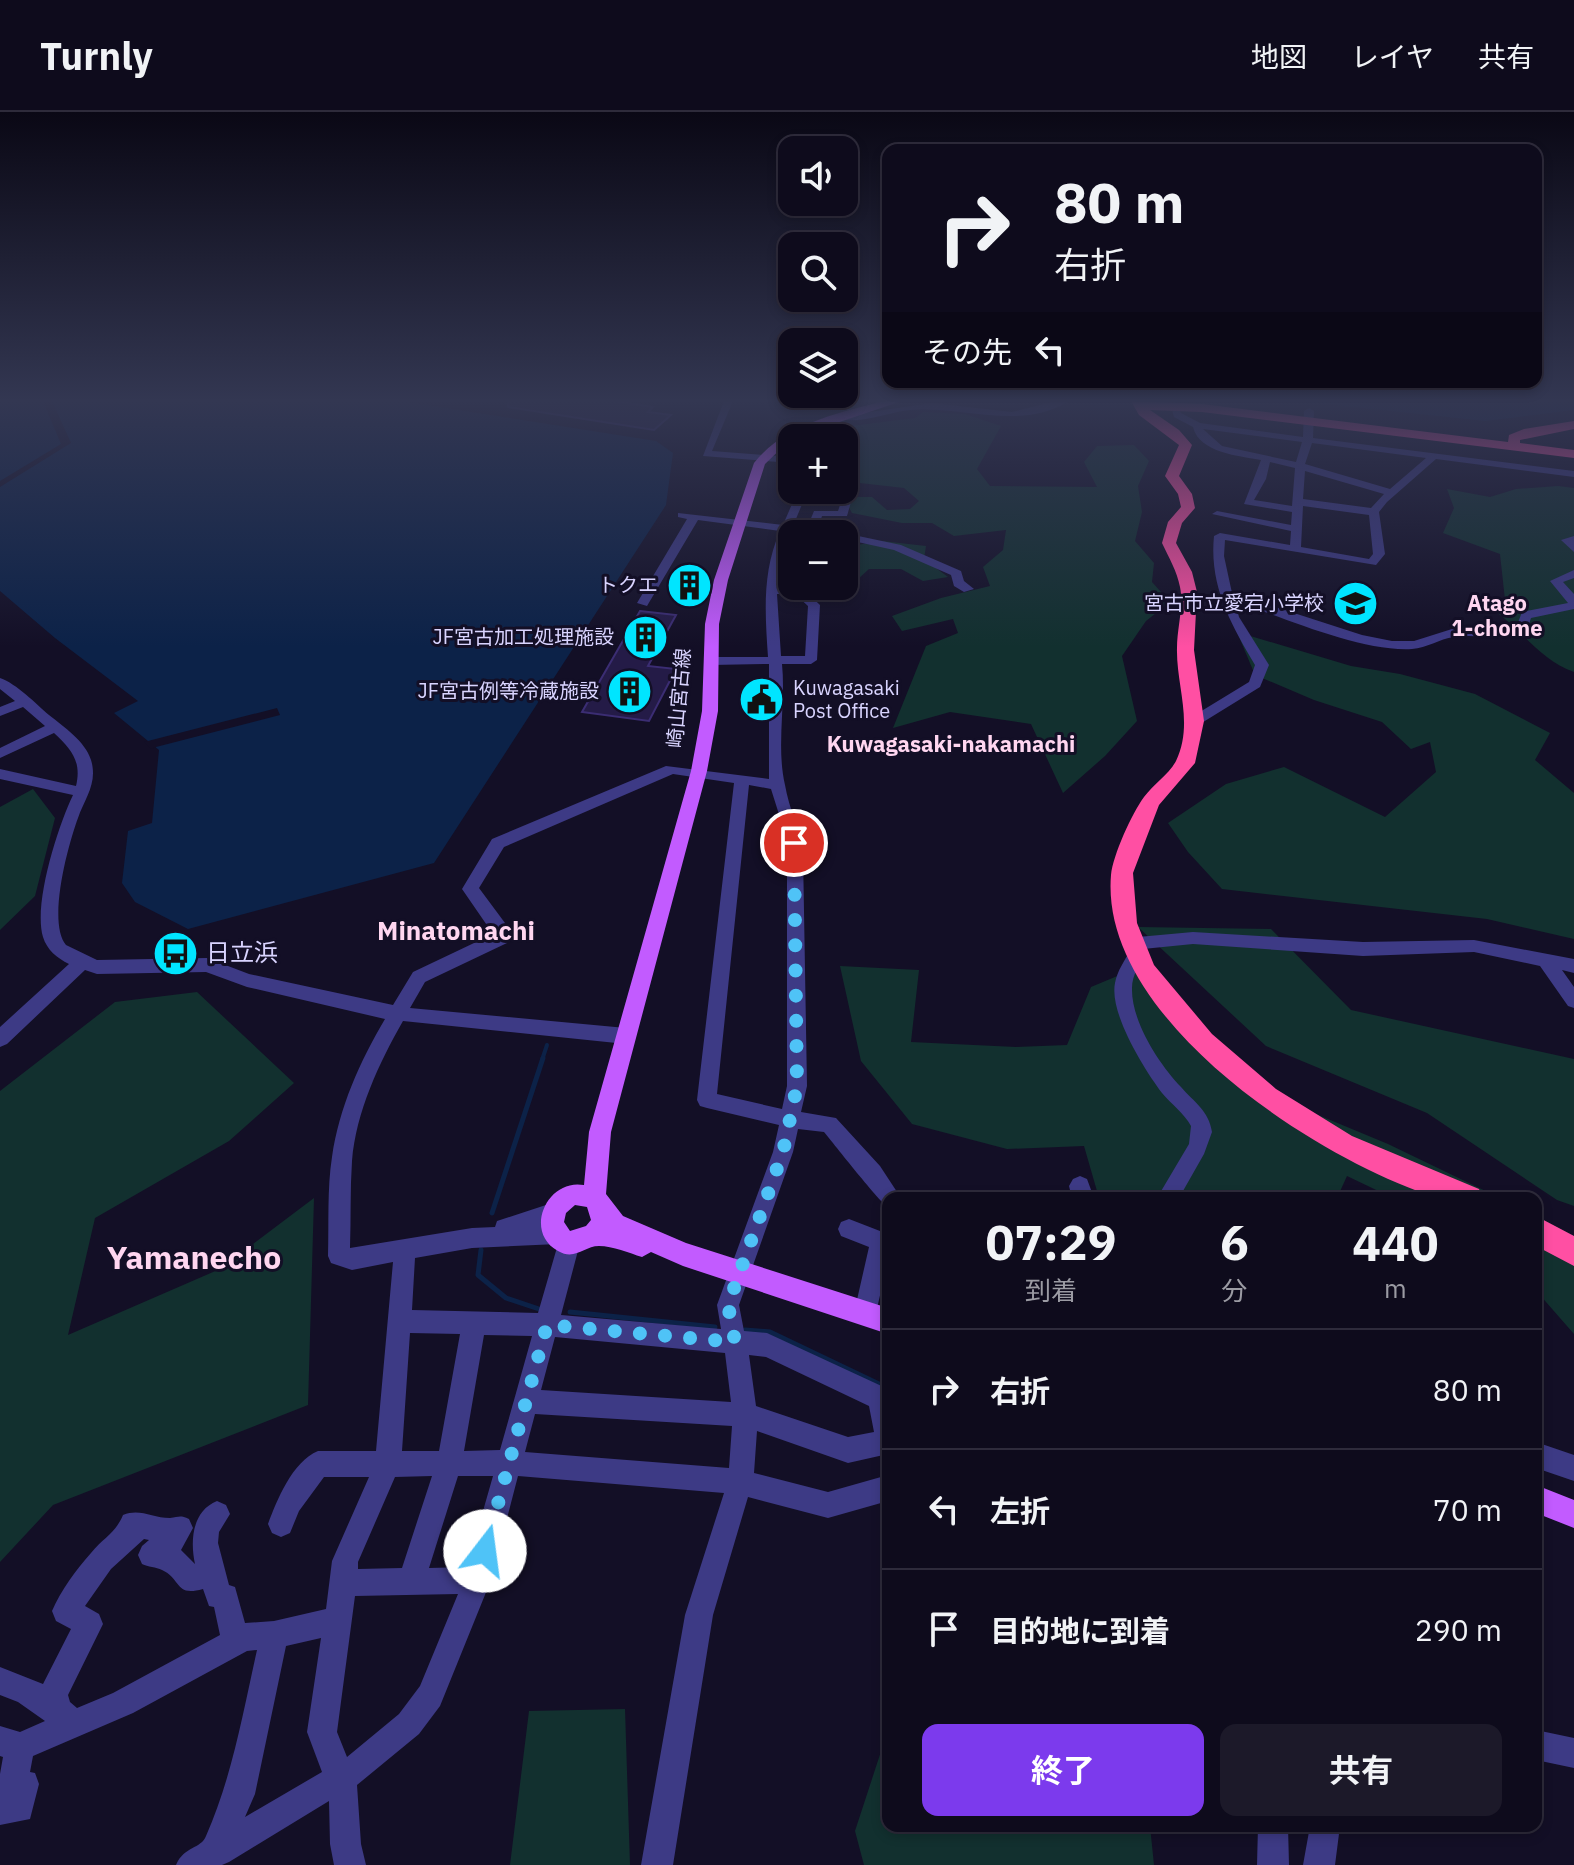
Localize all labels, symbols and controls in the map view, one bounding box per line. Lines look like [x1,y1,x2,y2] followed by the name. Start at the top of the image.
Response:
[40,31,153,80] text: Turnly
[1251,38,1307,75] text: 地図
[1351,38,1434,75] text: レイヤ
[1478,38,1534,75] text: 共有
[778,136,858,600] map controls
[778,136,858,216] button: sound
[1054,166,1184,238] text: 80 m
[922,176,1026,280] icon: right
[778,232,858,312] button: search
[1054,241,1126,288] text: 右折
[778,328,858,408] button: layers
[1028,328,1072,372] icon: left
[922,332,1012,371] text: その先
[778,424,858,504] button: +
[778,520,858,600] button: −
[665,561,713,609] building icon: トクエ
[598,571,658,598] place label: トクエ
[1331,579,1379,627] school or university icon: 宮古市立愛宕小学校
[1451,588,1543,642] district label: Atago 1-chome
[1144,589,1324,616] place label: 宮古市立愛宕小学校
[621,613,669,661] building icon: JF宮古加工処理施設
[433,623,614,650] place label: JF宮古加工処理施設
[661,647,696,749] street label: 崎山宮古線
[606,667,654,715] building icon: JF宮古例等冷蔵施設
[793,674,900,724] place label: Kuwagasaki Post Office
[738,676,786,724] public building icon: Kuwagasaki Post Office
[418,677,599,704] place label: JF宮古例等冷蔵施設
[827,729,1075,758] district label: Kuwagasaki-nakamachi
[760,809,828,877] pin
[772,821,816,865] icon: arrive
[377,913,535,947] district label: Minatomachi
[151,929,199,977] bus stop icon: 日立浜
[206,936,278,968] place label: 日立浜
[985,1211,1116,1273] text: 07:29
[1220,1211,1249,1273] text: 6
[1352,1212,1439,1274] text: 440
[107,1236,281,1278] district label: Yamanecho
[1384,1271,1407,1305] text: m
[1025,1273,1077,1307] text: 到着
[1221,1273,1247,1307] text: 分
[922,1367,966,1411] icon: right
[1433,1370,1502,1409] text: 80 m
[990,1371,1050,1410] text: 右折
[922,1487,966,1531] icon: left
[1433,1490,1502,1529] text: 70 m
[990,1491,1050,1530] text: 左折
[443,1509,527,1593] position arrow
[922,1607,966,1651] icon: arrive
[1415,1610,1502,1649] text: 290 m
[990,1611,1170,1650] text: 目的地に到着
[922,1724,1204,1816] button: 終了
[1220,1724,1502,1816] button: 共有

